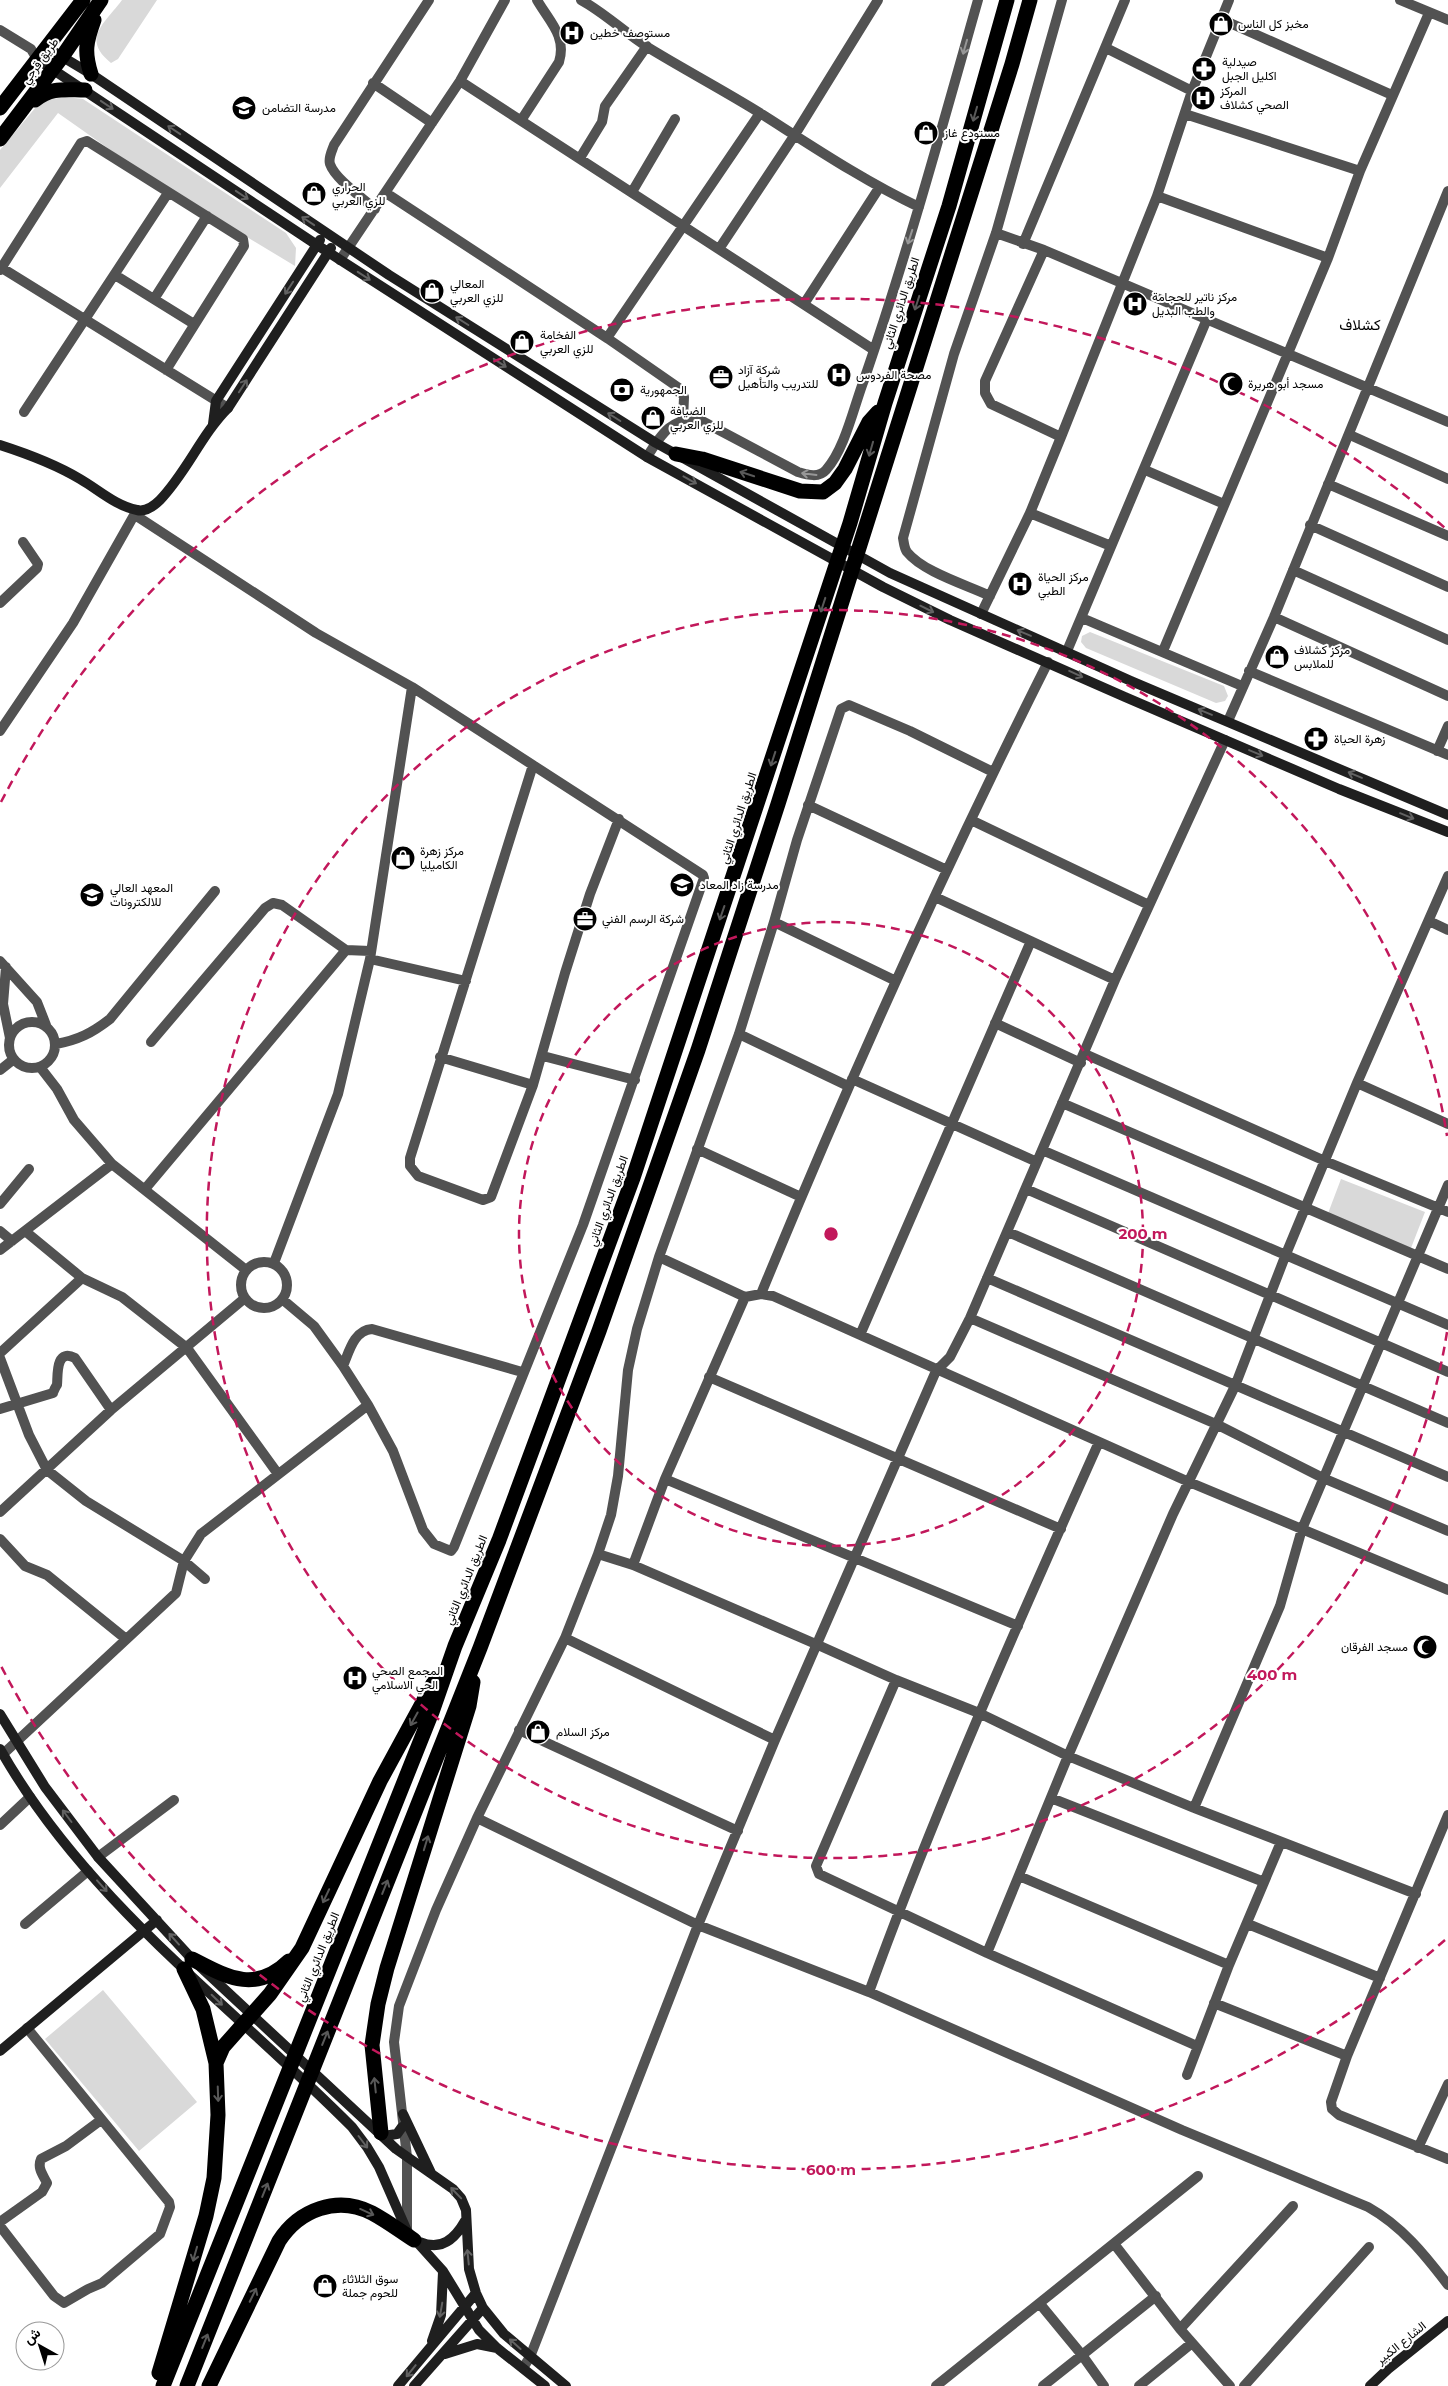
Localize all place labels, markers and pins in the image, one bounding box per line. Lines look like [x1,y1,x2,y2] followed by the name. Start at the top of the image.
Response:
[1208,11,1234,37] shop icon: مخبز كل الناس
[1238,16,1309,32] place label: مخبز كل الناس
[559,20,585,46] hospital icon: مستوصف خطين
[590,25,670,41] place label: مستوصف خطين
[1222,54,1277,84] place label: صيدلية اكليل الجبل
[1191,56,1217,82] pharmacy icon: صيدلية اكليل الجبل
[1219,83,1289,115] place label: المركز الصحي كشلاف
[1190,85,1216,111] hospital icon: المركز الصحي كشلاف
[231,95,257,121] school or university icon: مدرسة التضامن
[262,100,336,116] place label: مدرسة التضامن
[913,120,939,146] shop icon: مستودع غاز
[943,125,1000,142] place label: مستودع غاز
[332,179,385,211] place label: الحراري للزي العربي
[301,181,327,207] shop icon: الحراري للزي العربي
[450,276,503,308] place label: المعالي للزي العربي
[419,278,445,304] shop icon: المعالي للزي العربي
[1152,289,1237,319] place label: مركز ناتير للحجامة والطب البديل
[1122,291,1148,317] hospital icon: مركز ناتير للحجامة والطب البديل
[540,327,593,359] place label: الفخامة للزي العربي
[509,329,535,355] shop icon: الفخامة للزي العربي
[738,362,819,392] place label: شركة آزاد للتدريب والتأهيل
[826,362,852,388] hospital icon: مصحة الفردوس
[708,364,734,390] office icon: شركة آزاد للتدريب والتأهيل
[856,367,931,383] place label: مصحة الفردوس
[1218,371,1244,397] mosque icon: مسجد أبو هريرة
[1248,376,1323,392] place label: مسجد أبو هريرة
[609,377,635,403] bank icon: الجمهورية
[640,382,687,398] place label: الجمهورية
[670,403,723,435] place label: الضيافة للزي العربي
[640,405,666,431] shop icon: الضيافة للزي العربي
[1038,569,1089,601] place label: مركز الحياة الطبي
[1007,571,1033,597] hospital icon: مركز الحياة الطبي
[1294,642,1350,672] place label: مركز كشلاف للملابس
[1264,644,1290,670] shop icon: مركز كشلاف للملابس
[1303,726,1329,752] pharmacy icon: زهرة الحياة
[1334,731,1385,747] place label: زهرة الحياة
[420,843,464,872] place label: مركز زهرة الكاميليا
[390,845,416,871] shop icon: مركز زهرة الكاميليا
[669,872,695,898] school or university icon: مدرسة زاد المعاد
[700,877,779,893] place label: مدرسة زاد المعاد
[110,880,173,910] place label: المعهد العالي للالكترونات
[79,882,105,908] school or university icon: المعهد العالي للالكترونات
[572,906,598,932] office icon: شركة الرسم الفني
[602,911,684,929] place label: شركة الرسم الفني
[822,1225,840,1243] centre of rings
[1412,1634,1438,1660] mosque icon: مسجد الفرقان
[1341,1639,1408,1655] place label: مسجد الفرقان
[372,1663,443,1695] place label: المجمع الصحي الحي الاسلامي
[342,1665,368,1691] hospital icon: المجمع الصحي الحي الاسلامي
[525,1719,551,1745] shop icon: مركز السلام
[556,1724,610,1740] place label: مركز السلام
[342,2271,398,2301] place label: سوق الثلاثاء للحوم جملة
[312,2273,338,2299] shop icon: سوق الثلاثاء للحوم جملة

